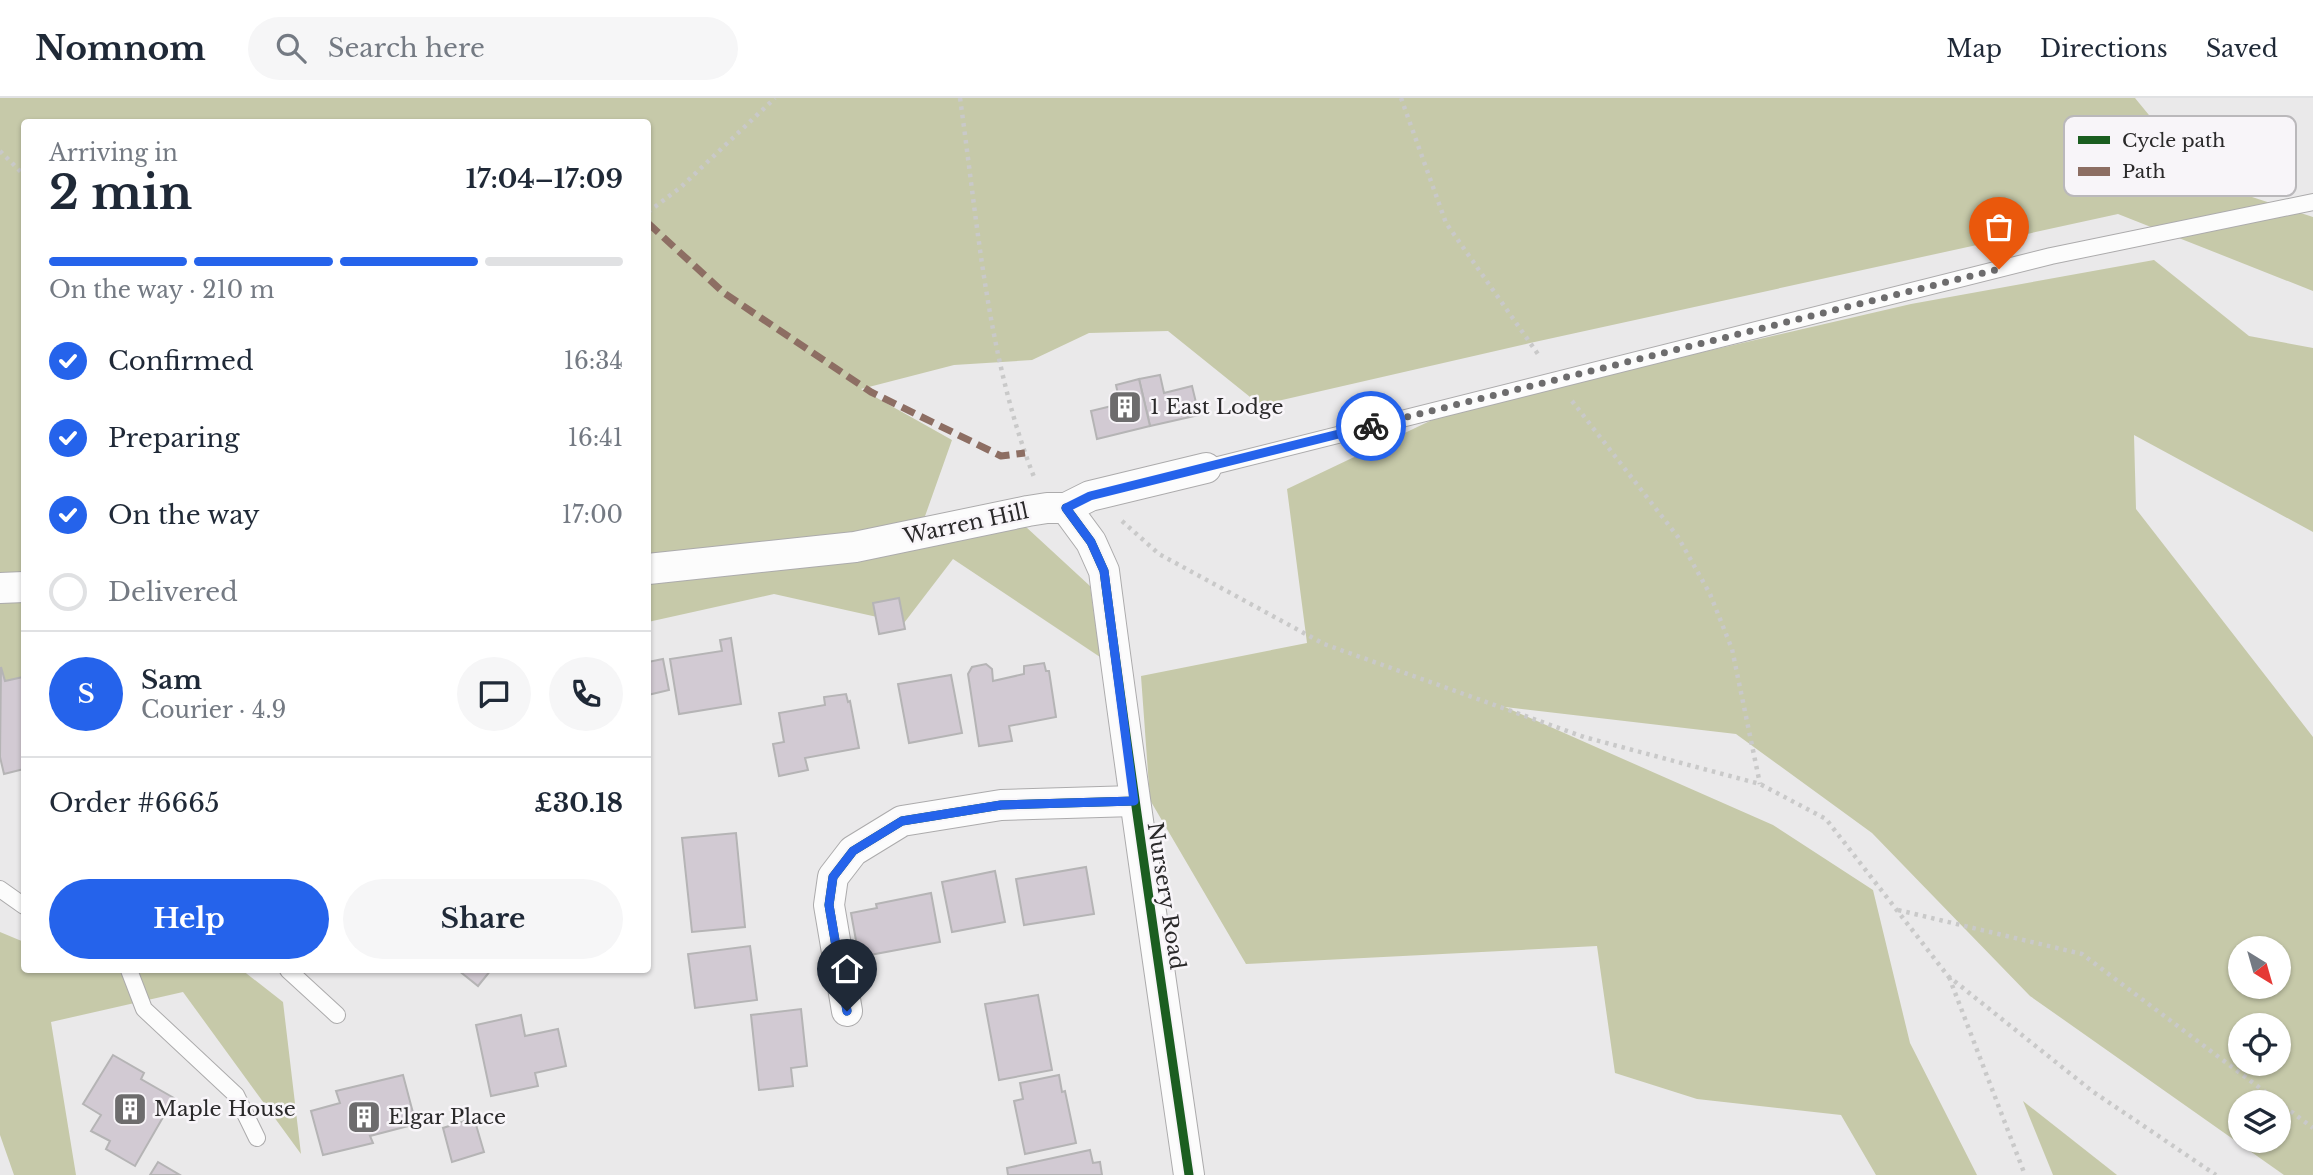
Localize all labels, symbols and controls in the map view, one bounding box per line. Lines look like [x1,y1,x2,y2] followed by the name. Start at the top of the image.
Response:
[248,17,738,80] search box
[35,28,206,69] text: Nomnom
[272,29,310,67] icon: search
[328,32,485,64] text: Search here
[1946,34,2002,63] text: Map
[2040,34,2168,63] text: Directions
[2206,34,2278,63] text: Saved
[2064,116,2296,196] legend
[2122,129,2225,152] text: Cycle path
[49,139,178,167] text: Arriving in
[2122,160,2166,183] text: Path
[466,163,623,195] text: 17:04–17:09
[49,164,192,221] text: 2 min
[1969,197,2029,269] pin
[1980,208,2018,246] icon: bag
[49,276,274,304] text: On the way · 210 m
[49,342,87,380] icon: check
[108,345,253,377] text: Confirmed
[564,347,623,375] text: 16:34
[1106,388,1144,426] building icon: 1 East Lodge
[1336,391,1406,461] courier
[1150,394,1283,420] place label: 1 East Lodge
[1352,407,1390,445] icon: bike
[49,419,87,457] icon: check
[108,422,240,454] text: Preparing
[568,424,623,452] text: 16:41
[49,496,87,534] icon: check
[900,498,1031,550] street label: Warren Hill
[108,499,260,531] text: On the way
[562,501,623,529] text: 17:00
[108,576,238,608] text: Delivered
[457,657,531,731] button: chat
[549,657,623,731] button: phone
[141,664,202,696] text: Sam
[77,678,95,710] text: S
[141,696,286,724] text: Courier · 4.9
[49,787,220,819] text: Order #6665
[534,787,623,819] text: £30.18
[1142,820,1190,972] street label: Nursery Road
[49,879,329,959] button: Help
[343,879,623,959] button: Share
[2228,936,2291,999] north arrow
[2228,936,2291,1153] map controls
[817,939,877,1011] pin
[828,950,866,988] icon: home
[2228,1013,2291,1076] button: locate
[111,1090,149,1128] building icon: Maple House
[2228,1090,2291,1153] button: layers
[154,1096,296,1122] place label: Maple House
[345,1098,383,1136] building icon: Elgar Place
[388,1104,506,1130] place label: Elgar Place

